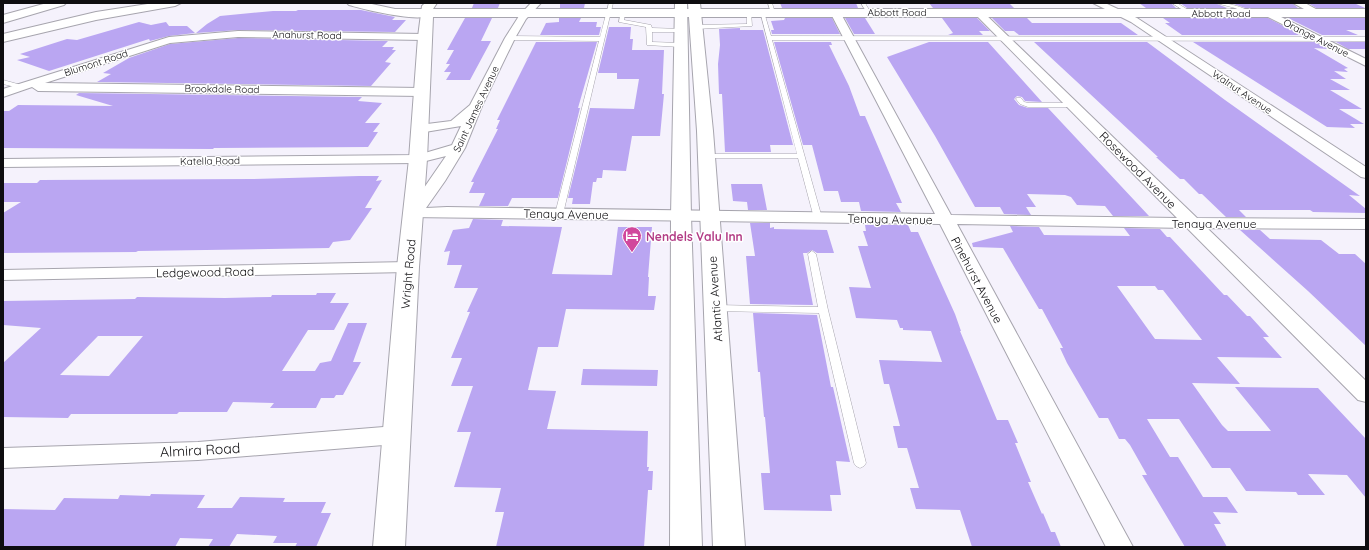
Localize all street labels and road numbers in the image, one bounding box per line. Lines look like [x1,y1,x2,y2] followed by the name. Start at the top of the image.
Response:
[868,6,926,19] street label: Abbott Road
[1192,7,1250,20] street label: Abbott Road
[1281,16,1351,60] street label: Orange Avenue
[272,28,342,42] street label: Anahurst Road
[62,47,130,79] street label: Blumont Road
[450,63,502,154] street label: Saint James Avenue
[1209,67,1275,117] street label: Walnut Avenue
[184,82,260,96] street label: Brookdale Road
[1096,128,1180,212] street label: Rosewood Avenue
[180,154,240,168] street label: Katella Road
[523,206,609,222] street label: Tenaya Avenue
[847,211,933,227] street label: Tenaya Avenue
[1171,216,1257,231] street label: Tenaya Avenue
[948,234,1006,326] street label: Pinehurst Avenue
[397,238,419,310] street label: Wright Road
[705,255,725,342] street label: Atlantic Avenue
[156,264,254,280] street label: Ledgewood Road
[159,439,241,461] street label: Almira Road

